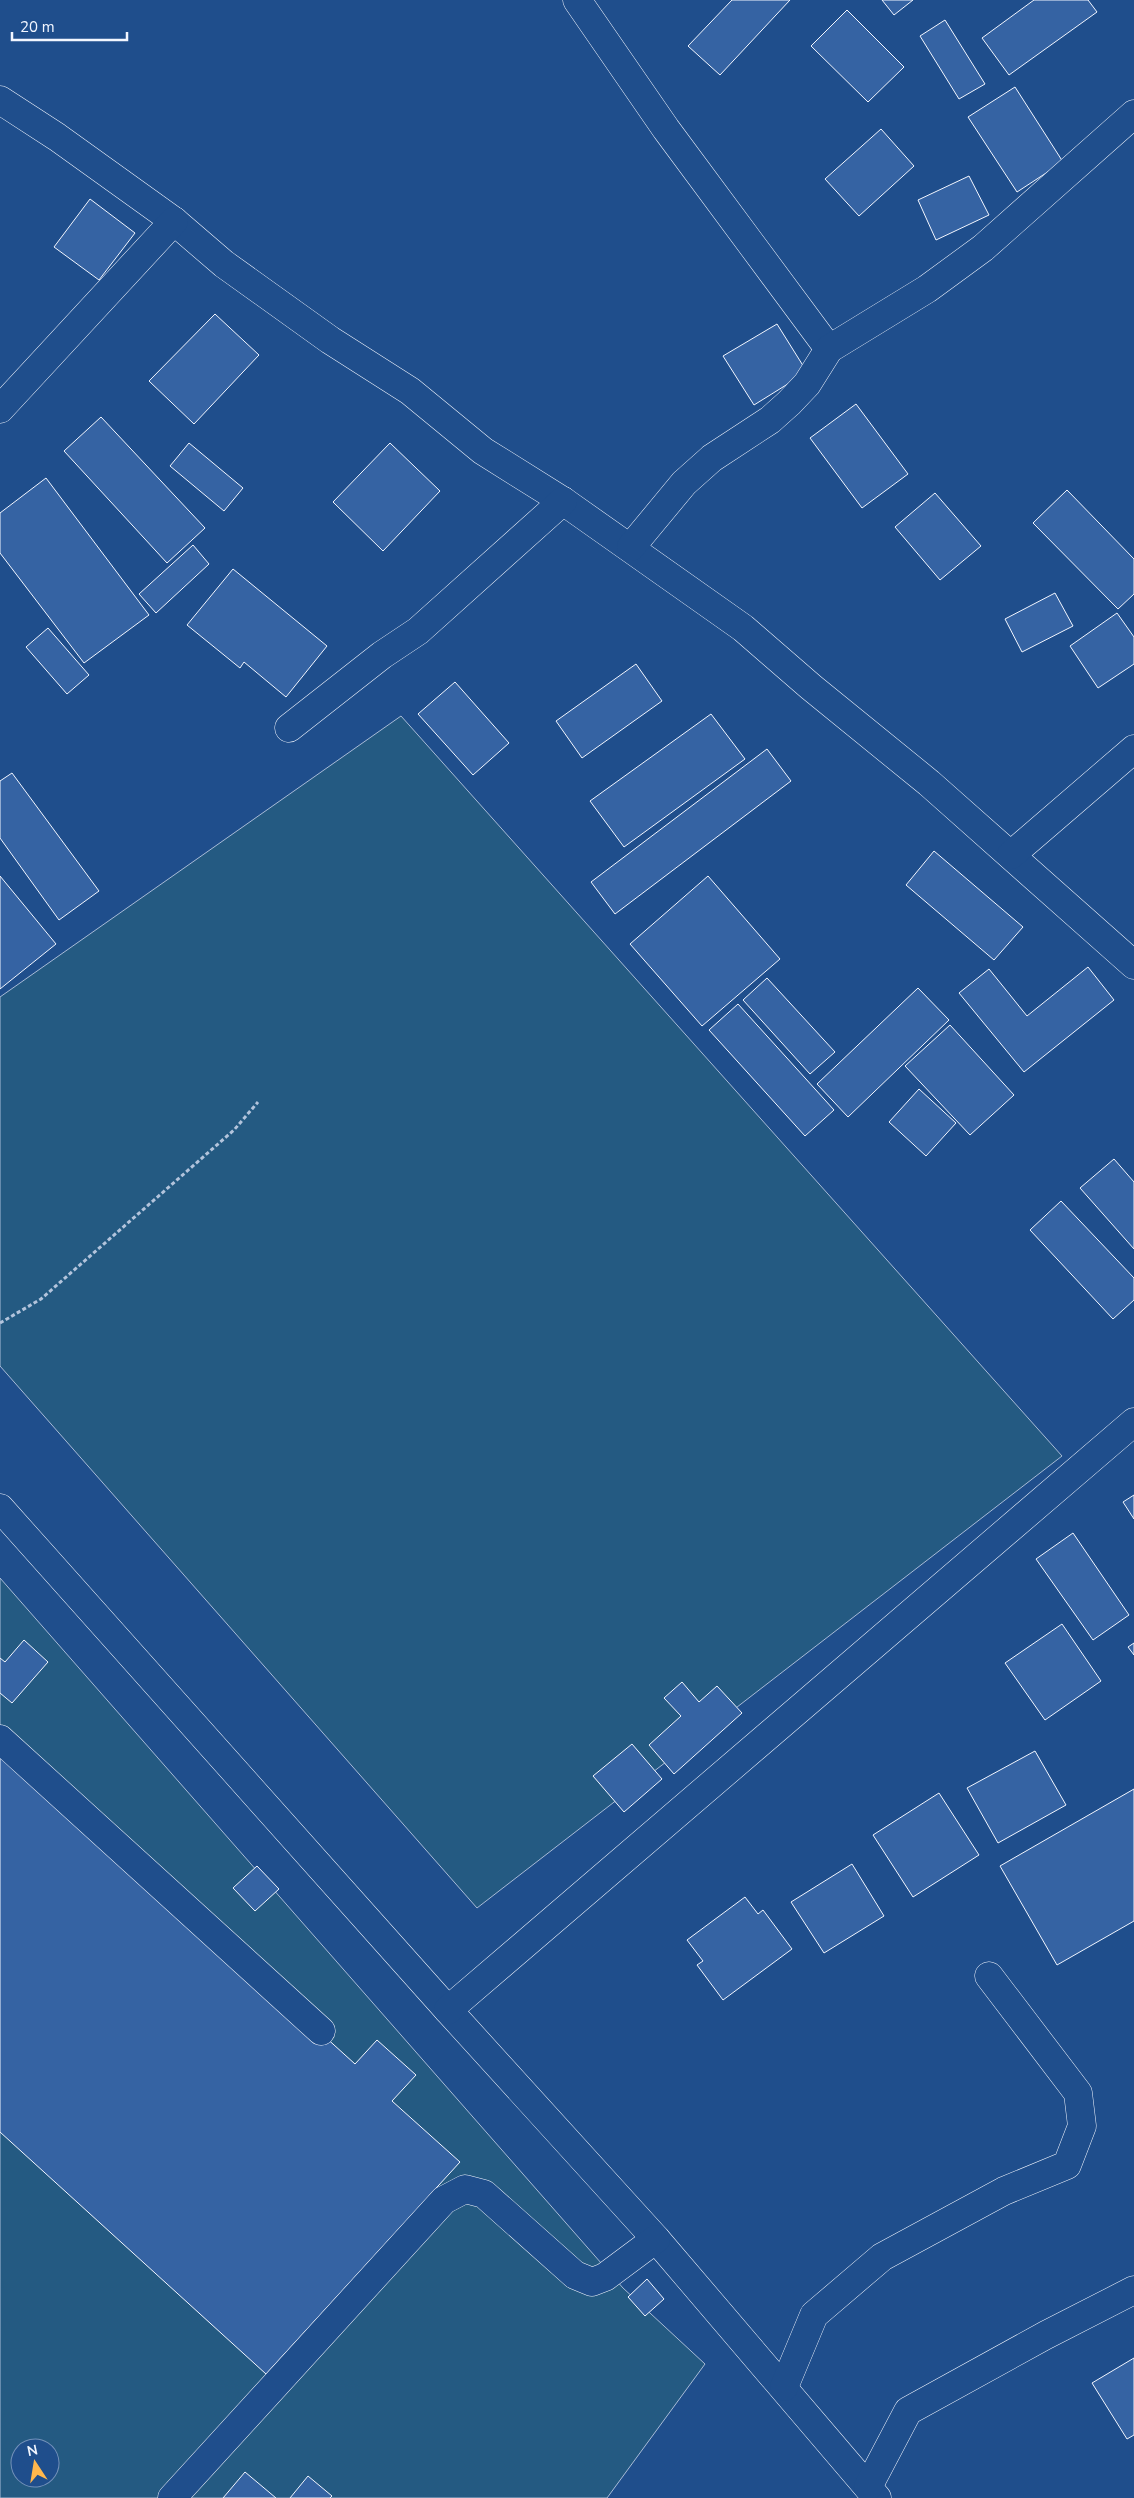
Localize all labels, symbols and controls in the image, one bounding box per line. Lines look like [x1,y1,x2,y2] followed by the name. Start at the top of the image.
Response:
[12,10,128,42] scale bar
[20,17,55,37] text: 20 m
[10,2438,60,2488] north arrow
[25,2440,40,2461] text: N

